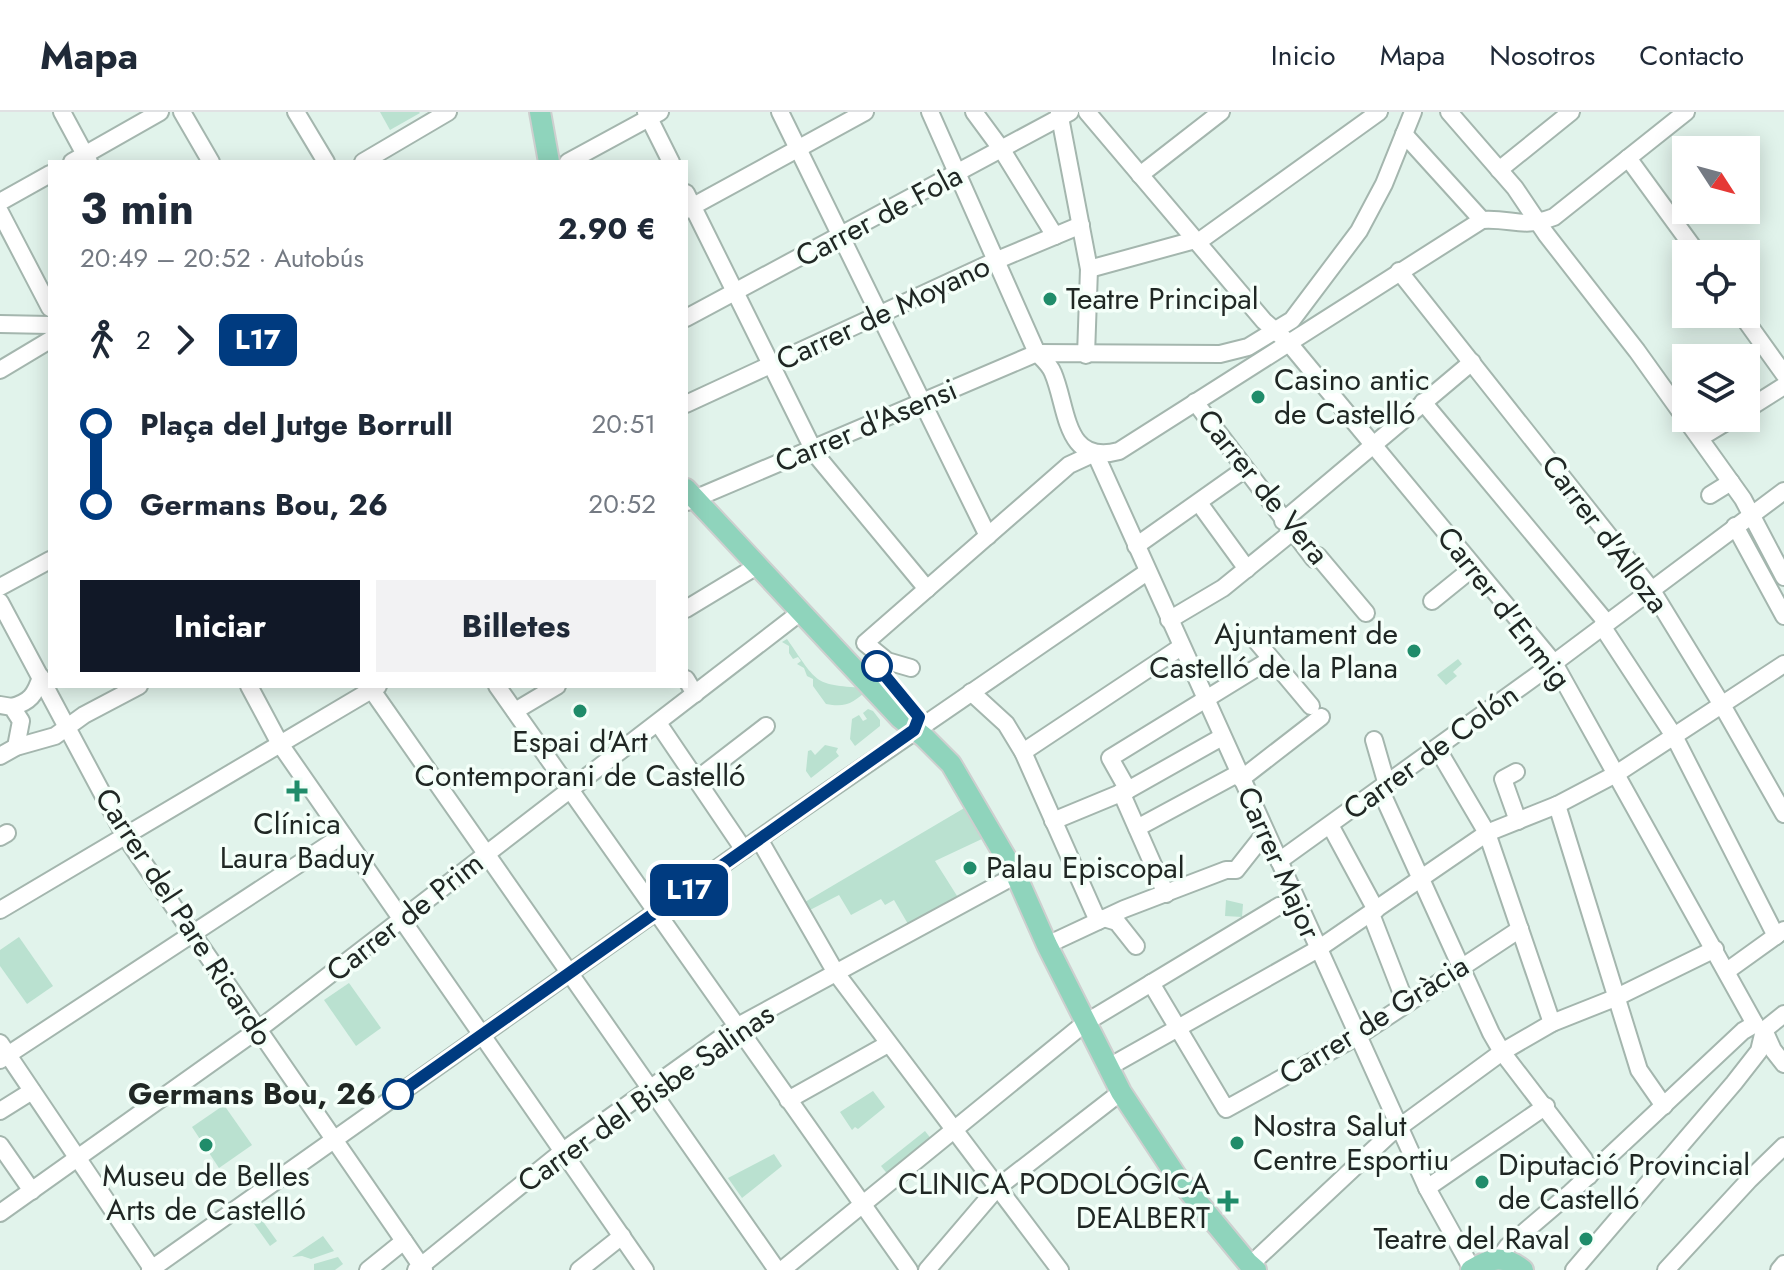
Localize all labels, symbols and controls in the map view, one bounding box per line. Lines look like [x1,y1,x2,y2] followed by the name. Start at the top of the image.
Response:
[40,28,138,83] text: Mapa
[1271,35,1336,76] text: Inicio
[1380,35,1445,76] text: Mapa
[1489,35,1595,76] text: Nosotros
[1639,35,1744,76] text: Contacto
[1672,136,1760,224] north arrow
[1672,136,1760,432] map controls
[788,154,970,278] street label: Carrer de Fola
[80,177,194,241] text: 3 min
[558,207,656,250] text: 2.90 €
[80,239,364,277] text: 20:49 – 20:52 · Autobús
[1672,240,1760,328] button: locate
[769,244,997,381] street label: Carrer de Moyano
[1066,277,1259,320] place label: Teatre Principal
[1041,290,1059,308] marker: Teatre Principal
[80,318,124,362] icon: walk
[163,318,207,362] icon: forward
[235,319,281,360] text: L17
[136,321,151,359] text: 2
[1672,344,1760,432] button: layers
[1274,358,1430,435] place label: Casino antic de Castelló
[768,368,963,483] street label: Carrer d'Asensi
[1249,388,1267,406] marker: Casino antic de Castelló
[1187,400,1340,574] street label: Carrer de Vera
[140,403,453,446] text: Plaça del Jutge Borrull
[591,405,656,443] text: 20:51
[1531,445,1679,622] street label: Carrer d'Alloza
[140,483,388,526] text: Germans Bou, 26
[588,485,656,523] text: 20:52
[1427,517,1582,698] street label: Carrer d'Enmig
[80,580,360,672] button: Iniciar
[376,580,656,672] button: Billetes
[1149,612,1398,689] place label: Ajuntament de Castelló de la Plana
[1405,642,1423,660] marker: Ajuntament de Castelló de la Plana
[862,651,892,681] unlabelled marker
[1334,673,1527,830] street label: Carrer de Colón
[571,702,589,720] marker: Espai d'Art Contemporani de Castelló
[415,720,745,797] place label: Espai d'Art Contemporani de Castelló
[85,779,284,1054] street label: Carrer del Pare Ricardo
[286,780,308,802] marker: Clínica Laura Baduy
[1227,780,1332,947] street label: Carrer Major
[220,802,375,879] place label: Clínica Laura Baduy
[317,842,492,992] street label: Carrer de Prim
[986,846,1185,889] place label: Palau Episcopal
[961,859,979,877] marker: Palau Episcopal
[643,864,735,916] line badge: L17
[666,869,712,910] text: L17
[1271,944,1477,1095] street label: Carrer de Gràcia
[509,993,783,1202] street label: Carrer del Bisbe Salinas
[128,1072,376,1115] place label: Germans Bou, 26
[383,1079,413,1109] marker: Germans Bou, 26
[1253,1104,1449,1181] place label: Nostra Salut Centre Esportiu
[1228,1134,1246,1152] marker: Nostra Salut Centre Esportiu
[197,1136,215,1154] marker: Museu de Belles Arts de Castelló
[1498,1143,1750,1220] place label: Diputació Provincial de Castelló
[102,1154,310,1231] place label: Museu de Belles Arts de Castelló
[898,1162,1210,1239] place label: CLINICA PODOLÓGICA DEALBERT
[1473,1173,1491,1191] marker: Diputació Provincial de Castelló
[1217,1190,1239,1212] marker: CLINICA PODOLÓGICA DEALBERT
[1374,1217,1570,1260] place label: Teatre del Raval
[1577,1230,1595,1248] marker: Teatre del Raval

